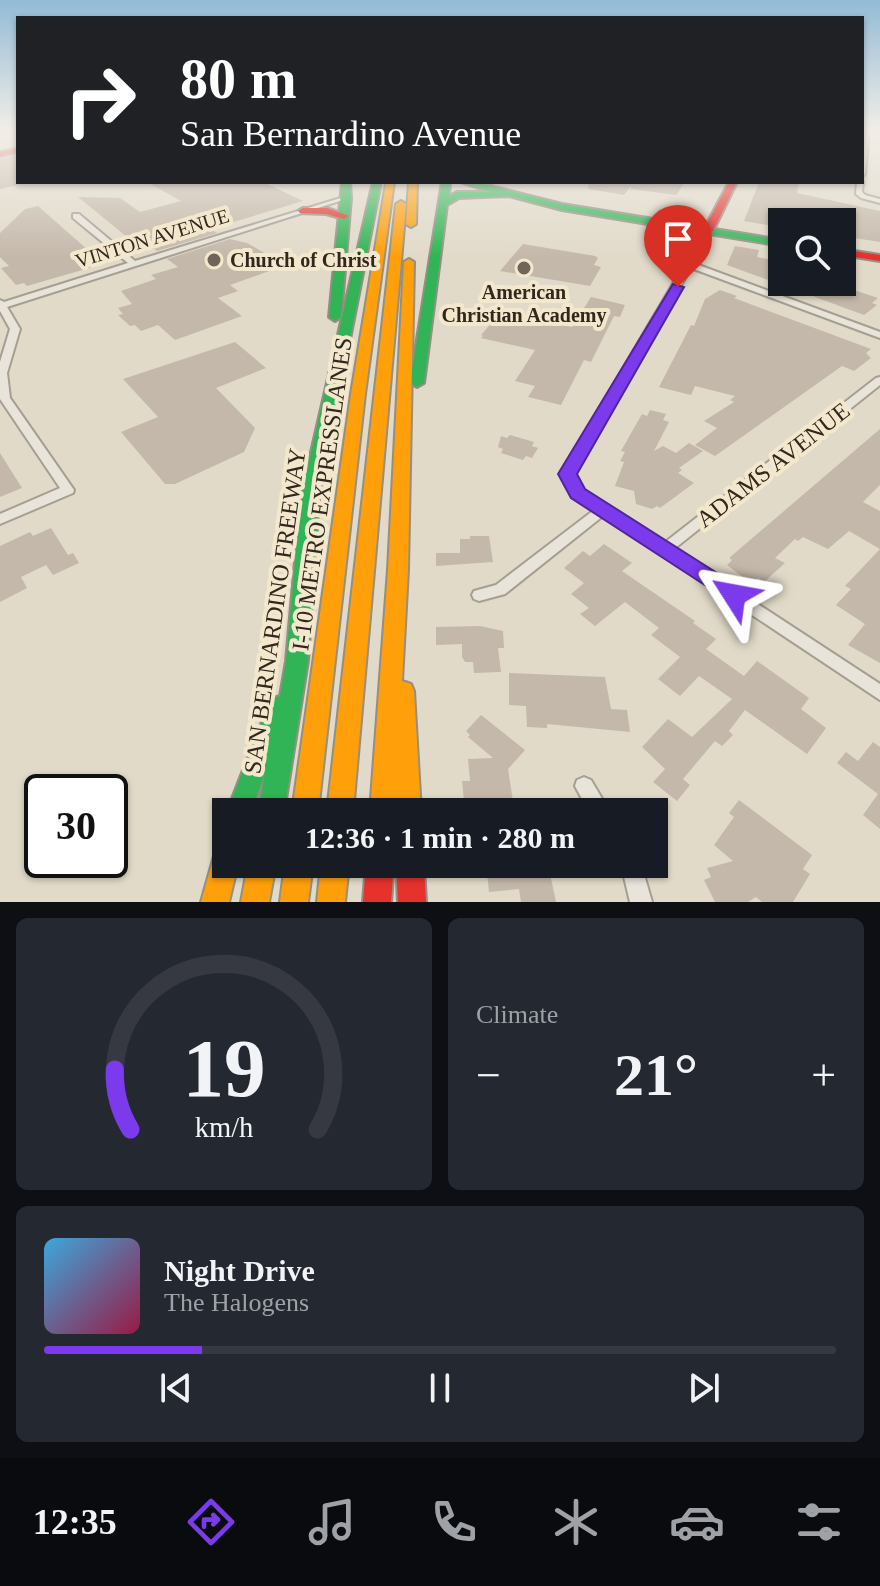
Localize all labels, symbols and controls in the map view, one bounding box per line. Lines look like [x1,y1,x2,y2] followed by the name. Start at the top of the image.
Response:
[48,48,152,152] icon: right
[180,48,297,110] text: 80 m
[180,114,521,154] text: San Bernardino Avenue
[72,204,232,272] street label: VINTON AVENUE
[644,205,712,287] pin
[768,208,856,296] map controls
[768,208,856,296] button: search
[656,217,700,261] icon: arrive
[230,249,377,271] place label: Church of Christ
[205,251,223,269] marker: Church of Christ
[515,259,533,277] marker: American Christian Academy
[442,281,607,327] place label: American Christian Academy
[287,336,357,652] street label: I-10 METRO EXPRESSLANES
[691,397,855,533] street label: ADAMS AVENUE
[239,447,311,775] street label: SAN BERNARDINO FREEWAY
[692,553,776,637] position arrow
[24,774,128,878] speed limit sign: 30
[305,821,575,854] text: 12:36 · 1 min · 280 m
[476,1000,558,1029] text: Climate
[182,1022,266,1114] text: 19
[614,1042,698,1108] text: 21°
[476,1051,501,1100] text: −
[811,1051,836,1100] text: +
[195,1112,253,1143] text: km/h
[164,1254,315,1287] text: Night Drive
[164,1288,309,1317] text: The Halogens
[154,1366,198,1410] icon: previous
[418,1366,462,1410] icon: pause
[682,1366,726,1410] icon: next
[183,1494,239,1550] icon: directions
[304,1494,360,1550] icon: music
[426,1494,482,1550] icon: phone
[548,1494,604,1550] icon: climate
[669,1494,725,1550] icon: car
[791,1494,847,1550] icon: filters
[33,1502,117,1542] text: 12:35

